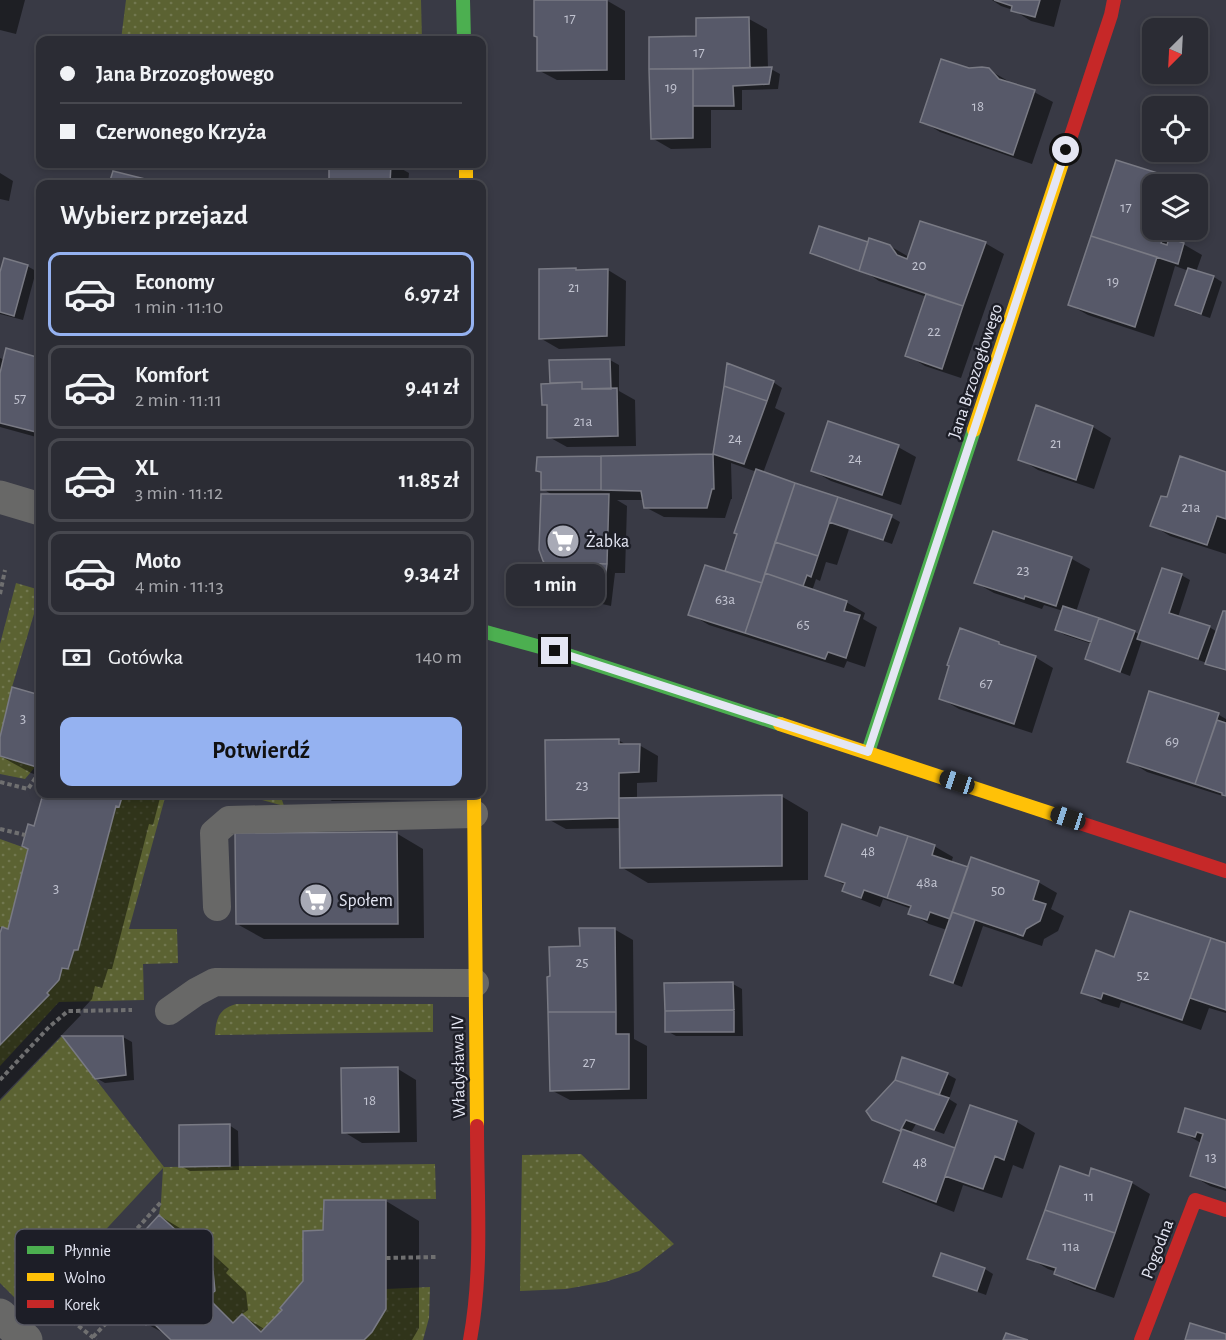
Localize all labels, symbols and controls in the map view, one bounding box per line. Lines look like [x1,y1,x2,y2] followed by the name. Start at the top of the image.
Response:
[564,11,576,26] house number: 17
[1142,18,1208,84] north arrow
[1142,18,1208,240] map controls
[693,45,705,60] house number: 17
[96,63,274,85] text: Jana Brzozogłowego
[665,80,677,95] house number: 19
[1142,96,1208,162] button: locate
[972,99,984,114] house number: 18
[96,121,267,143] text: Czerwonego Krzyża
[1052,136,1079,163] route start
[1142,174,1208,240] button: layers
[1120,200,1132,215] house number: 17
[60,202,248,229] text: Wybierz przejazd
[912,258,926,273] house number: 20
[63,267,117,321] icon: car
[135,271,215,293] text: Economy
[1107,274,1119,289] house number: 19
[568,280,580,295] house number: 21
[404,283,459,305] text: 6.97 zł
[135,297,223,317] text: 1 min · 11:10
[946,302,1006,441] street label: Jana Brzozogłowego
[927,324,941,339] house number: 22
[63,360,117,414] icon: car
[135,364,209,386] text: Komfort
[405,376,459,398] text: 9.41 zł
[135,390,222,410] text: 2 min · 11:11
[14,391,26,406] house number: 57
[574,414,593,429] house number: 21a
[728,431,742,446] house number: 24
[1050,436,1062,451] house number: 21
[848,451,862,466] house number: 24
[63,453,117,507] icon: car
[135,457,158,479] text: XL
[399,469,459,491] text: 11.85 zł
[135,483,223,503] text: 3 min · 11:12
[1182,500,1201,515] house number: 21a
[545,523,581,559] supermarket icon: Żabka
[586,531,629,551] place label: Żabka
[63,546,117,600] icon: car
[135,550,181,572] text: Moto
[404,562,459,584] text: 9.34 zł
[1016,563,1030,578] house number: 23
[506,564,604,606] callout: 1 min
[534,575,577,595] text: 1 min
[135,576,224,596] text: 4 min · 11:13
[715,592,735,607] house number: 63a
[796,617,810,632] house number: 65
[541,637,568,664] route end
[60,641,93,674] icon: cash
[108,646,183,668] text: Gotówka
[416,647,462,667] text: 140 m
[979,676,993,691] house number: 67
[20,711,26,726] house number: 3
[60,717,462,786] button: Potwierdź
[1165,734,1179,749] house number: 69
[937,768,977,796] car
[575,778,589,793] house number: 23
[1048,804,1088,832] car
[861,844,875,859] house number: 48
[916,875,938,890] house number: 48a
[53,881,59,896] house number: 3
[298,882,334,918] supermarket icon: Społem
[991,883,1005,898] house number: 50
[339,892,393,910] place label: Społem
[575,955,589,970] house number: 25
[1136,968,1150,983] house number: 52
[449,1014,469,1119] street label: Władysława IV
[582,1055,596,1070] house number: 27
[364,1093,376,1108] house number: 18
[1205,1150,1217,1165] house number: 13
[913,1155,927,1170] house number: 48
[1084,1189,1094,1204] house number: 11
[1138,1217,1177,1282] street label: Pogodna
[15,1229,213,1325] legend
[1062,1239,1080,1254] house number: 11a
[64,1243,111,1260] text: Płynnie
[64,1270,106,1286] text: Wolno
[64,1297,101,1313] text: Korek

